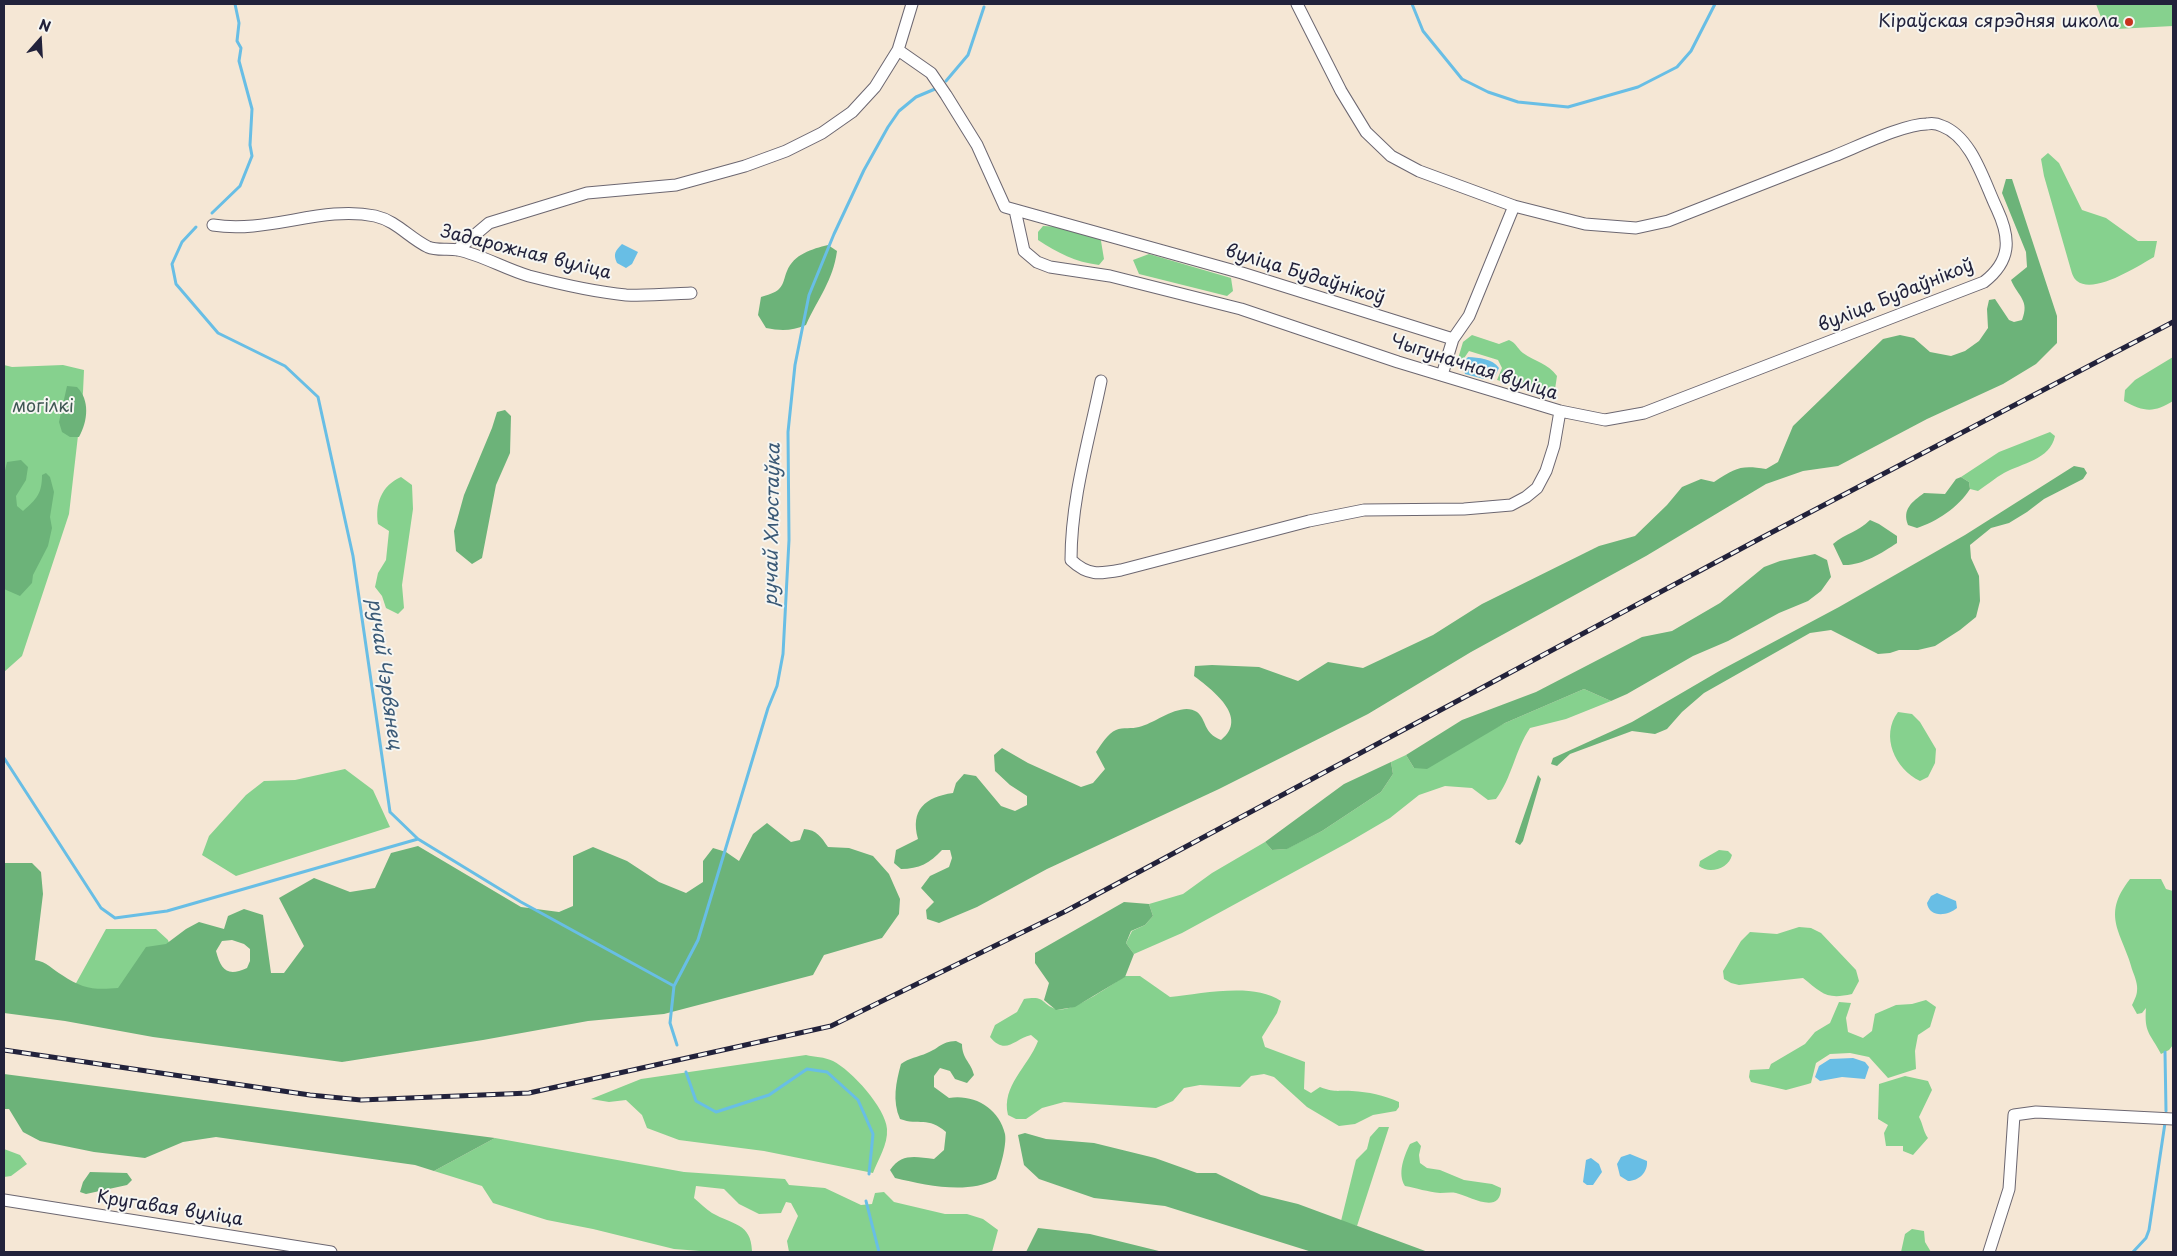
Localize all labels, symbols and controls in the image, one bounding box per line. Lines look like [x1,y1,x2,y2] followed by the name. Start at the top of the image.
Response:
[1878,11,2119,33] place label: Кіраўская сярэдняя школа
[36,14,54,37] text: N
[15,15,65,65] north arrow
[2123,16,2135,28] marker: Кіраўская сярэдняя школа
[438,221,614,285] street label: Задарожная вуліца
[1222,240,1388,310] street label: вуліца Будаўнікоў
[1815,255,1977,337] street label: вуліца Будаўнікоў
[1387,331,1561,405] street label: Чыгуначная вуліца
[12,396,74,418] park label: могілкі
[760,443,786,607] water label: ручай Хлюстаўка
[362,597,406,751] water label: ручай Чэрвянец
[95,1187,245,1231] street label: Кругавая вуліца

